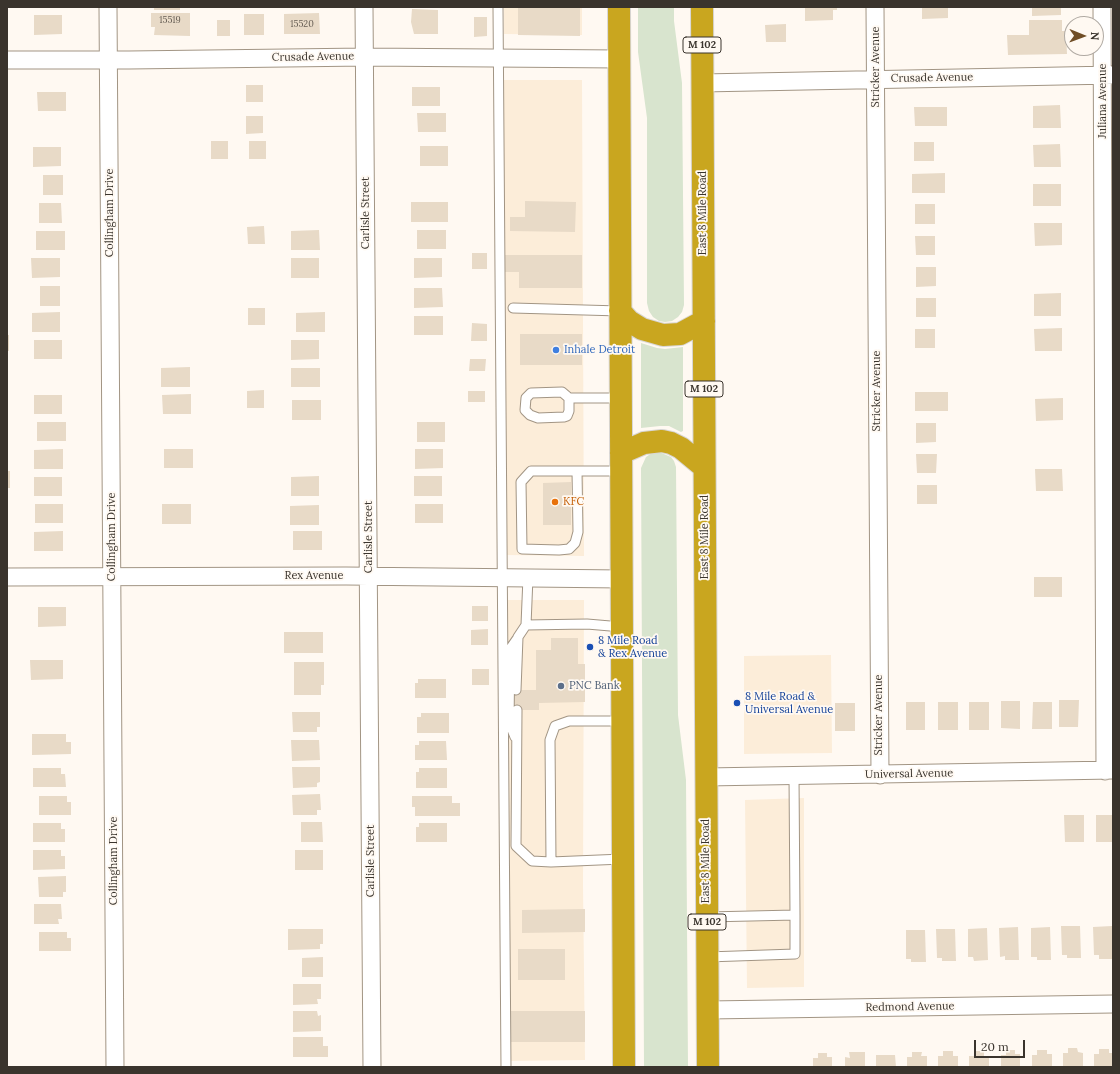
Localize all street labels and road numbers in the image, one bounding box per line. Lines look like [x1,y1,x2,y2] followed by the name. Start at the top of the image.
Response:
[869,27,883,107] street label: Stricker Avenue
[683,37,721,53] road number: M 102
[272,50,354,64] street label: Crusade Avenue
[1096,63,1110,139] street label: Juliana Avenue
[891,71,973,85] street label: Crusade Avenue
[103,169,117,257] street label: Collingham Drive
[696,171,710,255] street label: East 8 Mile Road
[359,177,373,249] street label: Carlisle Street
[870,351,884,431] street label: Stricker Avenue
[685,381,723,397] road number: M 102
[105,493,119,581] street label: Collingham Drive
[698,495,712,579] street label: East 8 Mile Road
[362,501,376,573] street label: Carlisle Street
[285,569,343,583] street label: Rex Avenue
[872,675,886,755] street label: Stricker Avenue
[865,767,953,781] street label: Universal Avenue
[107,817,121,905] street label: Collingham Drive
[699,819,713,903] street label: East 8 Mile Road
[364,825,378,897] street label: Carlisle Street
[688,914,726,930] road number: M 102
[865,1000,955,1014] street label: Redmond Avenue

